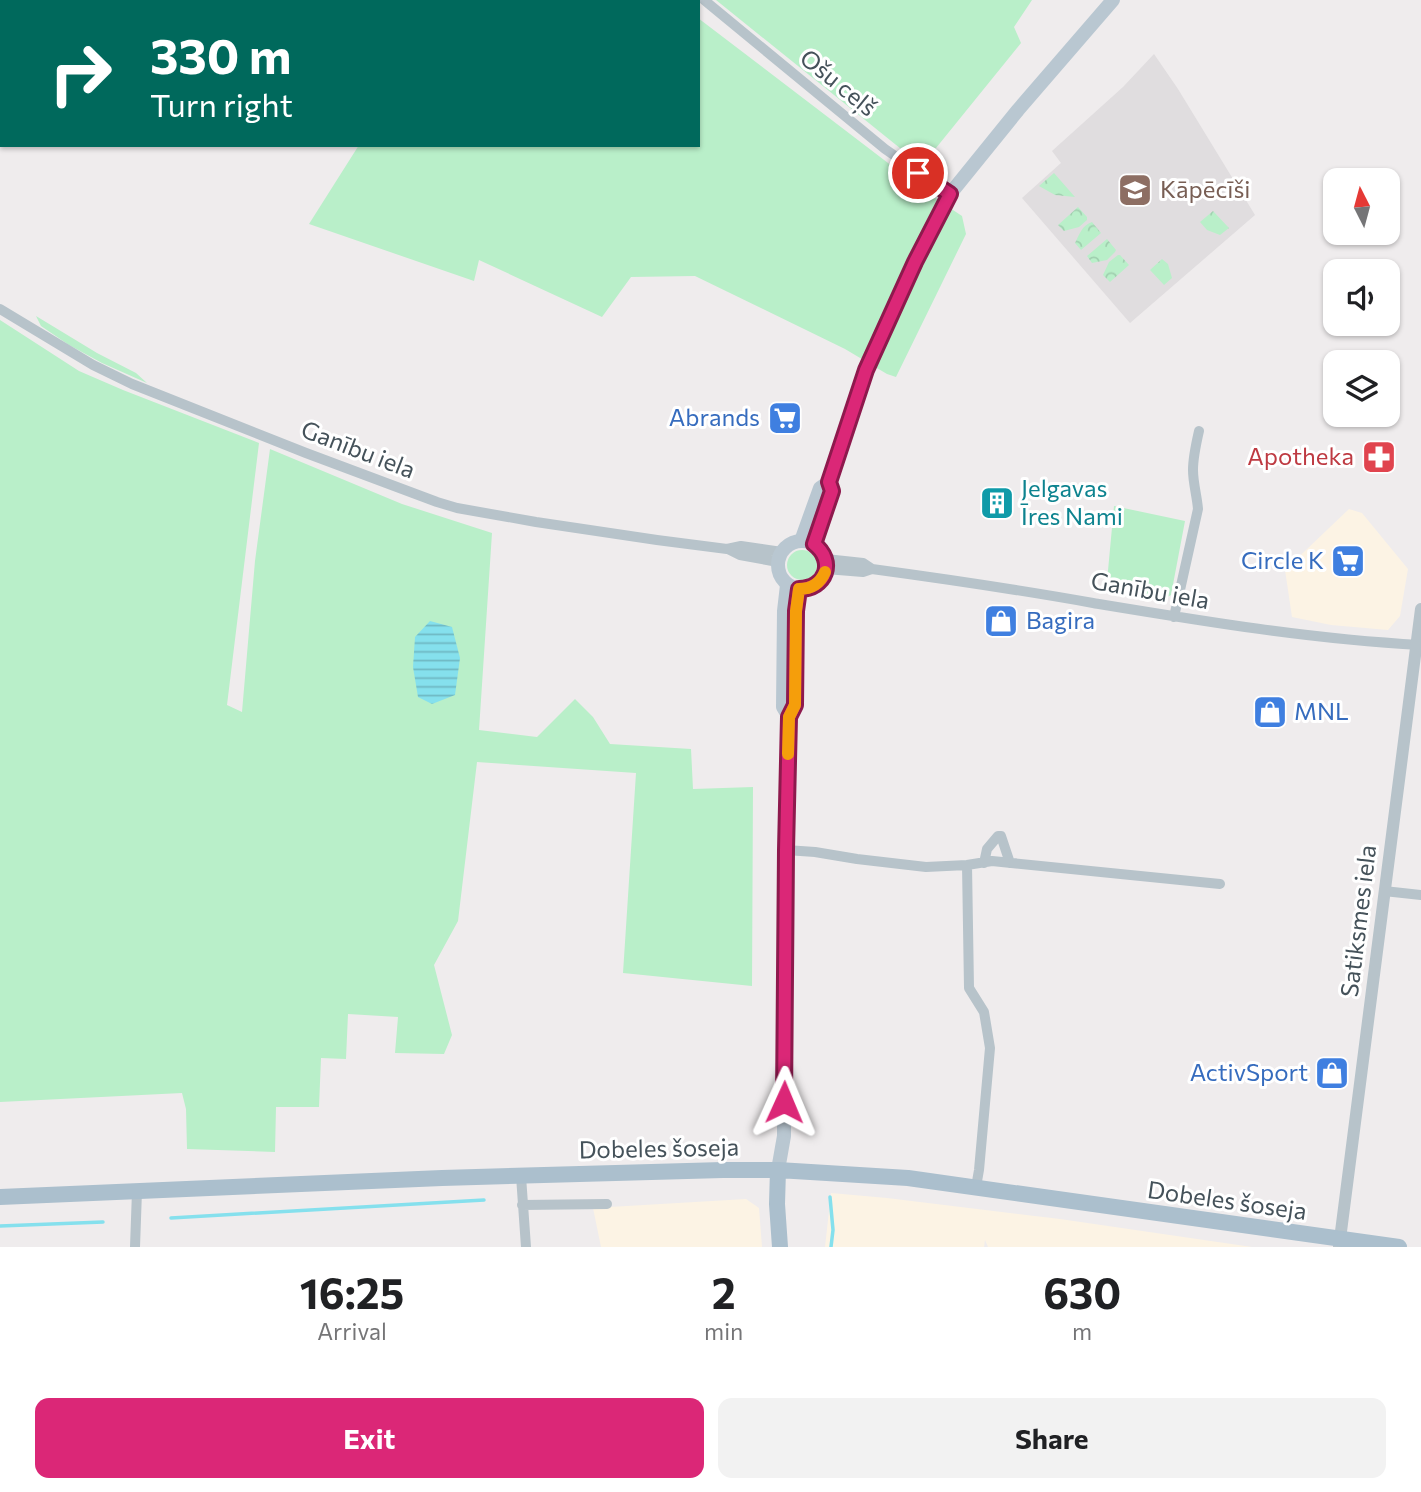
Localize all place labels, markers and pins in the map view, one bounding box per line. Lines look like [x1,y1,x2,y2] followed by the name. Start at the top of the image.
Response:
[888,143,948,203] pin
[1116,171,1154,209] school or university icon: Kāpēcīši
[1160,174,1251,203] place label: Kāpēcīši
[766,399,804,437] supermarket icon: Abrands
[669,402,760,431] place label: Abrands
[1360,438,1398,476] pharmacy icon: Apotheka
[1247,441,1354,470] place label: Apotheka
[1020,473,1123,530] place label: Jelgavas Īres Nami
[978,484,1016,522] building icon: Jelgavas Īres Nami
[1329,542,1367,580] supermarket icon: Circle K
[1241,545,1324,574] place label: Circle K
[982,602,1020,640] shop icon: Bagira
[1026,605,1095,634] place label: Bagira
[1251,693,1289,731] shop icon: MNL
[1294,696,1349,725] place label: MNL
[1313,1054,1351,1092] shop icon: ActivSport
[1190,1057,1308,1086] place label: ActivSport

